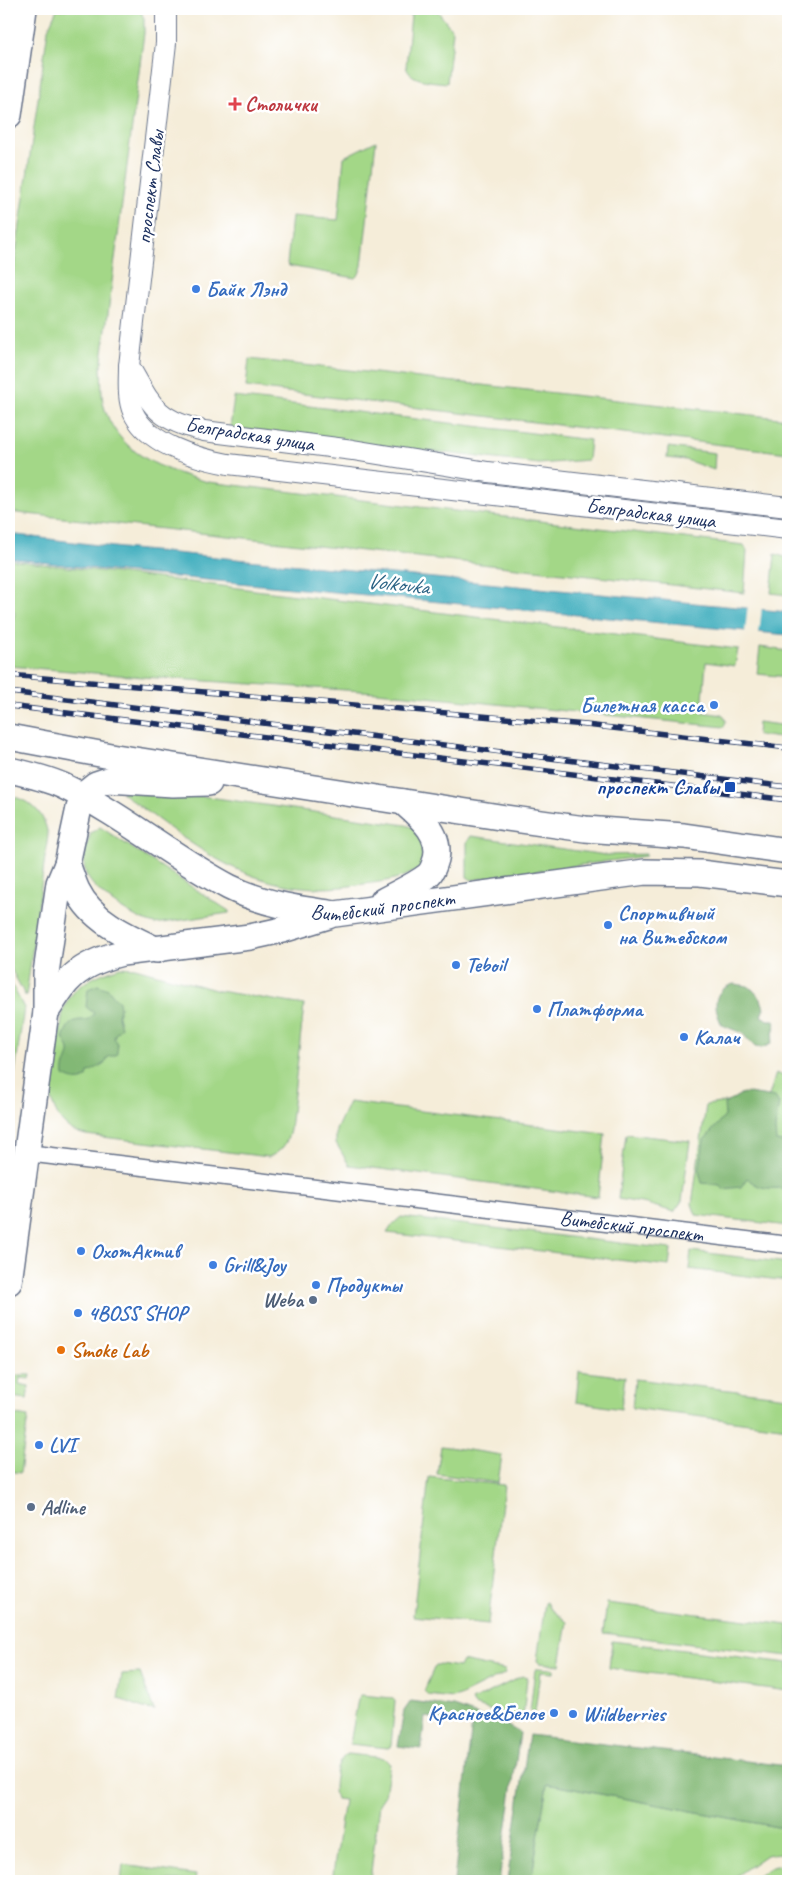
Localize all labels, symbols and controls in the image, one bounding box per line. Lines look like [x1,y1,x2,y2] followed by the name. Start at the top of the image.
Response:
[245,91,318,117] place label: Столички
[229,98,241,110] marker: Столички
[130,127,170,245] street label: проспект Славы
[206,276,289,302] place label: Байк Лэнд
[190,283,202,295] marker: Байк Лэнд
[184,411,318,457] street label: Белградская улица
[585,492,719,534] street label: Белградская улица
[366,567,433,601] water label: Volkovka
[580,692,706,718] place label: Билетная касса
[708,699,720,711] marker: Билетная касса
[596,774,721,800] place label: проспект Славы
[723,780,737,794] marker: проспект Славы
[309,885,457,928] street label: Витебский проспект
[618,900,727,950] place label: Спортивный на Витебском
[602,919,614,931] marker: Спортивный на Витебском
[466,952,510,978] place label: Teboil
[450,959,462,971] marker: Teboil
[547,996,644,1022] place label: Платформа
[531,1003,543,1015] marker: Платформа
[694,1024,741,1050] place label: Калач
[678,1031,690,1043] marker: Калач
[558,1205,706,1248] street label: Витебский проспект
[91,1238,184,1264] place label: ОхотАктив
[75,1245,87,1257] marker: ОхотАктив
[223,1252,287,1278] place label: Grill&Joy
[207,1259,219,1271] marker: Grill&Joy
[326,1272,404,1299] place label: Продукты
[310,1279,322,1291] marker: Продукты
[263,1287,304,1313] place label: Weba
[307,1294,319,1306] marker: Weba
[88,1300,190,1326] place label: 4BOSS SHOP
[72,1307,84,1319] marker: 4BOSS SHOP
[71,1337,150,1363] place label: Smoke Lab
[55,1344,67,1356] marker: Smoke Lab
[49,1432,80,1458] place label: LVI
[33,1439,45,1451] marker: LVI
[41,1494,87,1520] place label: Adline
[25,1501,37,1513] marker: Adline
[428,1700,546,1726] place label: Красное&Белое
[583,1701,668,1727] place label: Wildberries
[548,1707,560,1719] marker: Красное&Белое
[567,1708,579,1720] marker: Wildberries

